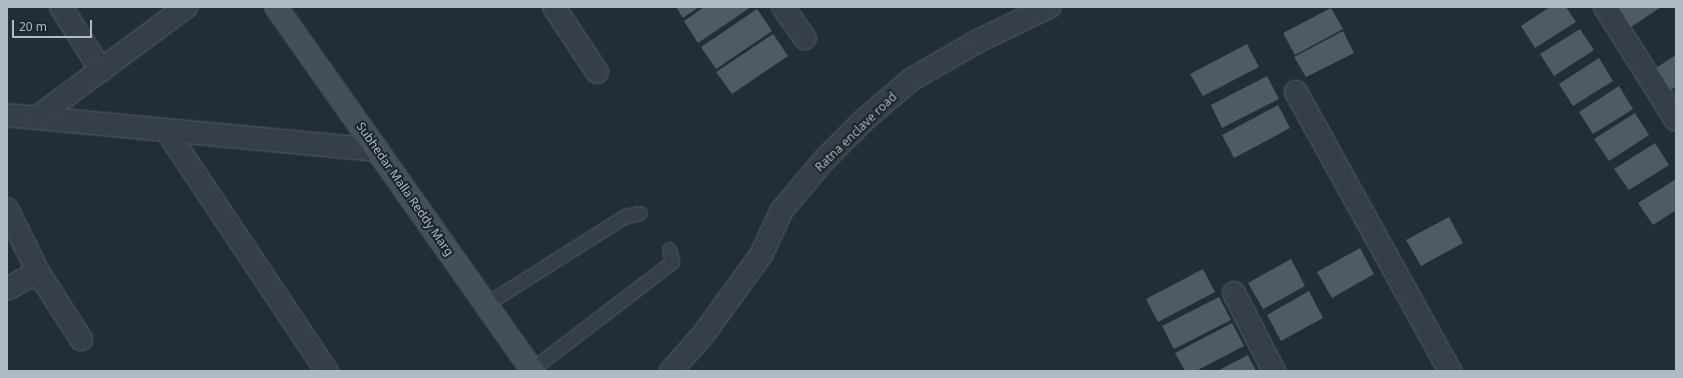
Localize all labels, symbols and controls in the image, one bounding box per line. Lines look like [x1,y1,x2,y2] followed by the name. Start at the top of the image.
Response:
[14,12,94,38] scale bar
[19,18,47,35] text: 20 m
[812,89,900,175] street label: Ratna enclave road
[353,120,457,258] street label: Subhedar Malla Reddy Marg

